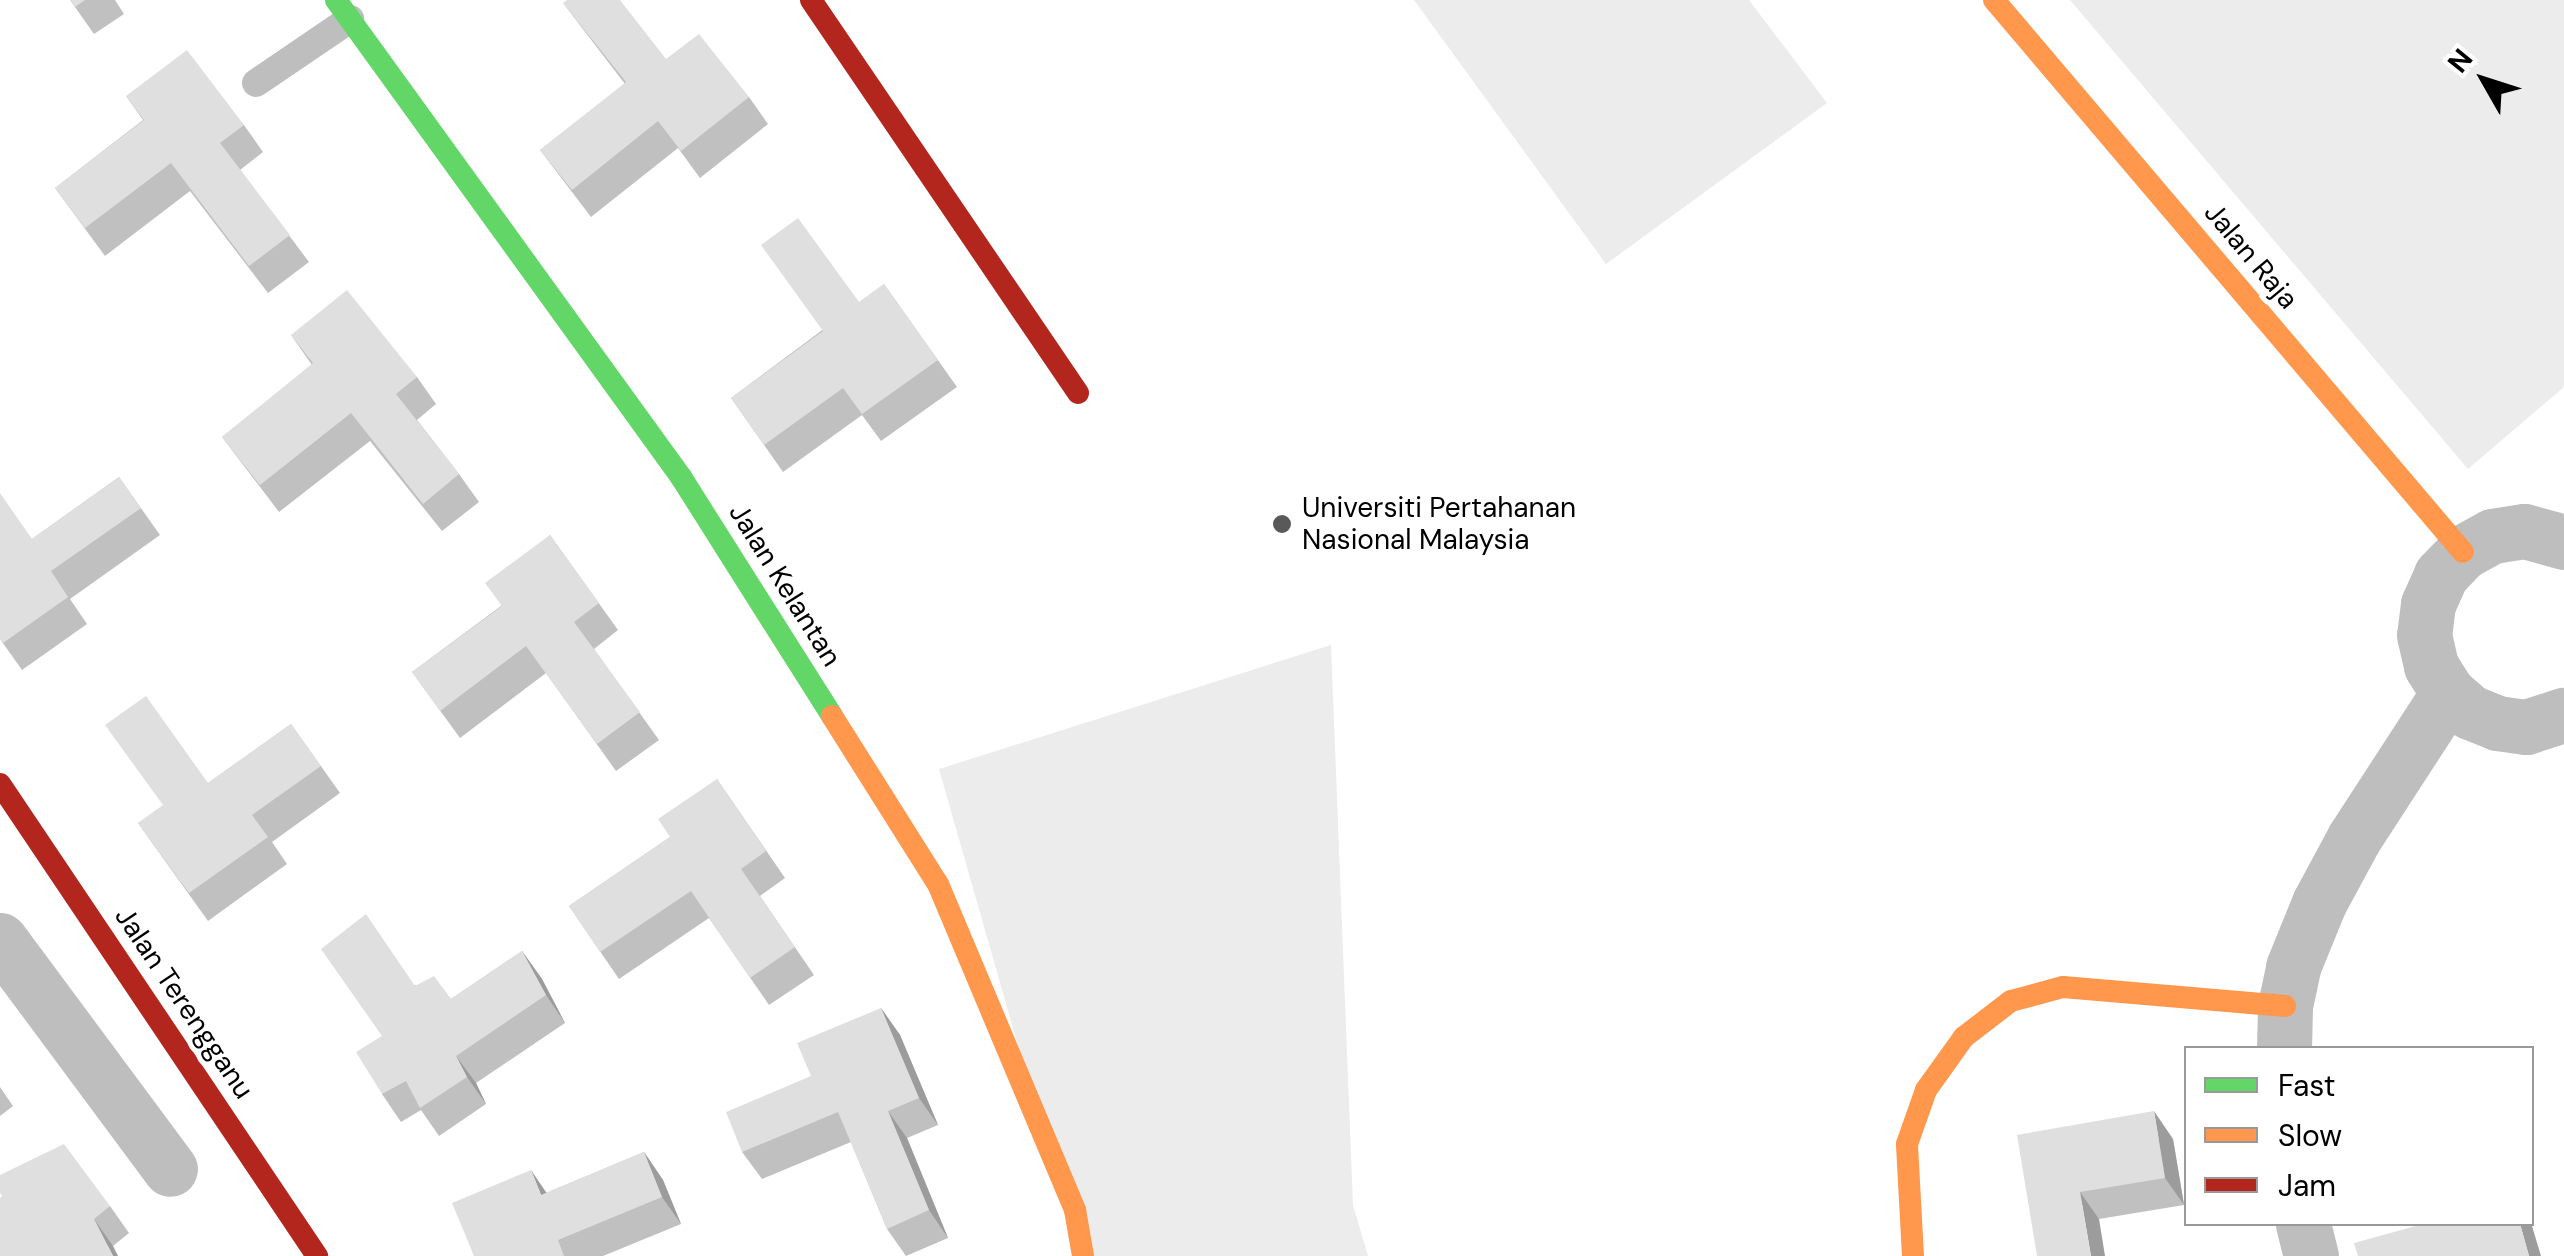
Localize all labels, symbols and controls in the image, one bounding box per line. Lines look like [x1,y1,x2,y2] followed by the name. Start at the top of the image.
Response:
[2434,30,2534,130] north arrow
[2439,41,2481,80] text: N
[2197,196,2305,316] street label: Jalan Raja
[1302,491,1576,557] place label: Universiti Pertahanan Nasional Malaysia
[722,497,848,673] street label: Jalan Kelantan
[1271,513,1293,535] marker: Universiti Pertahanan Nasional Malaysia
[108,901,260,1105] street label: Jalan Terengganu
[2184,1046,2534,1226] legend
[2278,1066,2336,1105] text: Fast
[2278,1116,2342,1155] text: Slow
[2278,1166,2336,1205] text: Jam

